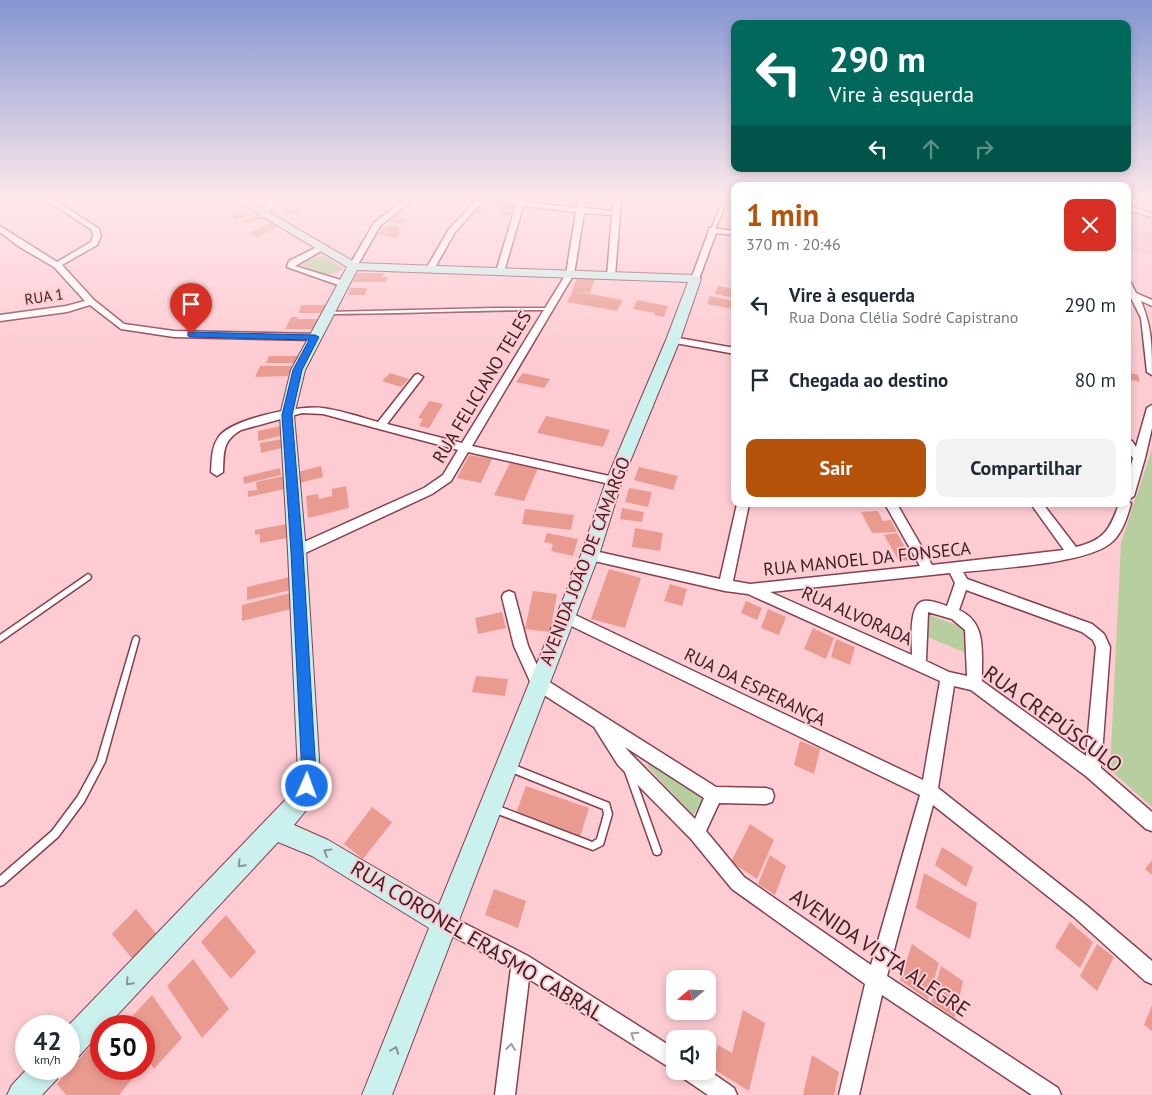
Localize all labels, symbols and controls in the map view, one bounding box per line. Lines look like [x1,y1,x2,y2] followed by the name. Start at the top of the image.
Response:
[829,36,926,82] text: 290 m
[746,40,811,105] icon: left
[829,80,974,108] text: Vire à esquerda
[864,135,892,163] icon: left
[917,135,945,163] icon: ahead
[970,135,998,163] icon: right
[746,195,819,234] text: 1 min
[1064,199,1116,251] button: close
[746,234,841,254] text: 370 m · 20:46
[170,283,212,334] pin
[789,283,915,307] text: Vire à esquerda
[23,284,65,309] street label: RUA 1
[177,290,205,318] icon: arrive
[746,291,774,319] icon: left
[1064,293,1116,317] text: 290 m
[427,306,536,467] street label: RUA FELICIANO TELES
[789,307,1018,327] text: Rua Dona Clélia Sodré Capistrano
[746,366,774,394] icon: arrive
[789,368,948,392] text: Chegada ao destino
[1075,368,1116,392] text: 80 m
[746,439,926,497] button: Sair
[936,439,1116,497] button: Compartilhar
[534,453,635,668] street label: AVENIDA JOÃO DE CAMARGO
[762,536,972,581] street label: RUA MANOEL DA FONSECA
[798,581,917,650] street label: RUA ALVORADA
[680,642,830,731] street label: RUA DA ESPERANÇA
[979,659,1128,778] street label: RUA CREPÚSCULO
[280,759,332,811] position arrow
[324,848,333,858] one-way arrow
[346,854,609,1027] street label: RUA CORONEL ERASMO CABRAL
[238,858,247,867] one-way arrow
[785,882,975,1023] street label: AVENIDA VISTA ALEGRE
[666,970,716,1020] north arrow
[666,970,716,1080] map controls
[126,976,135,985] one-way arrow
[90,1015,155,1080] speed limit sign: 50
[33,1025,62,1057] text: 42
[666,1030,716,1080] button: sound
[630,1032,640,1041] one-way arrow
[505,1042,516,1050] one-way arrow
[389,1046,399,1054] one-way arrow
[34,1052,61,1067] text: km/h

